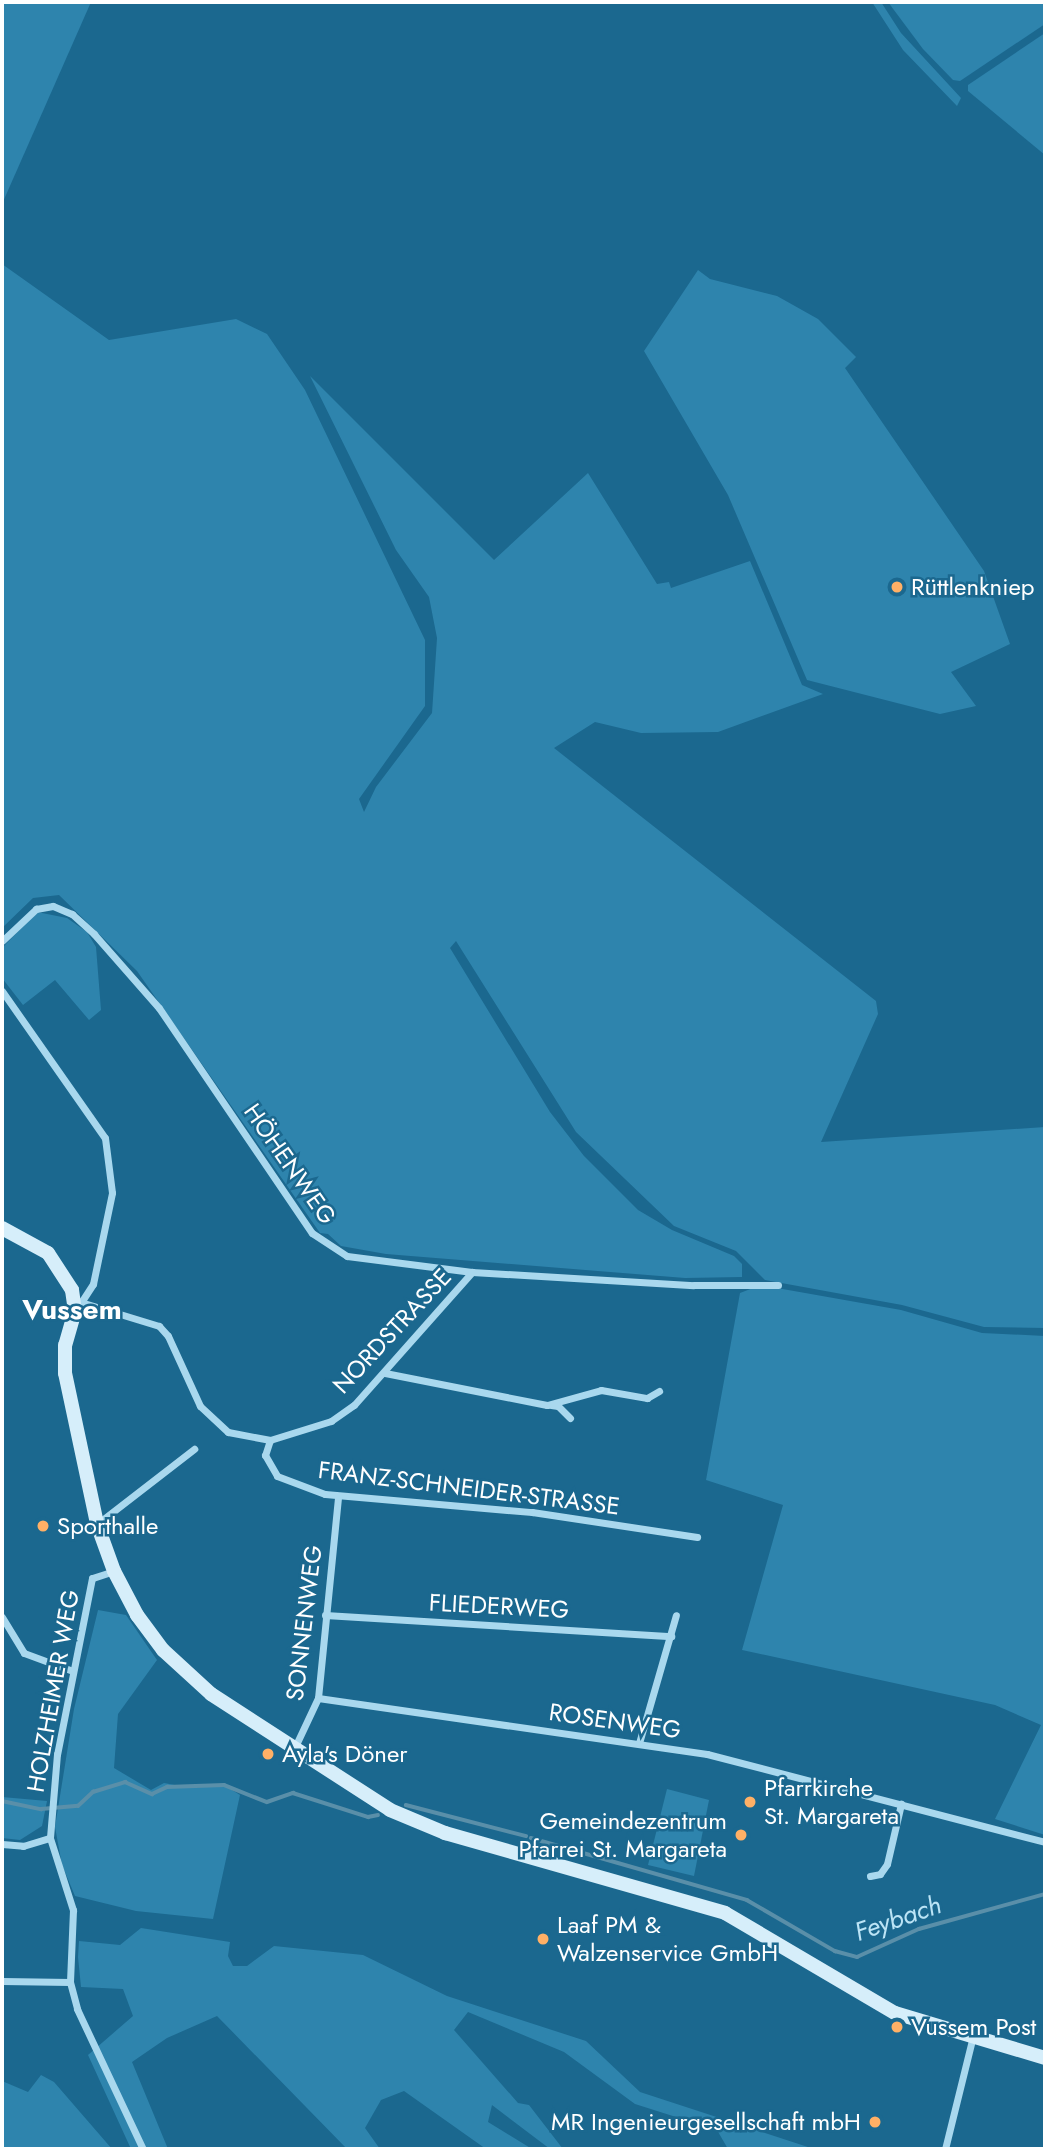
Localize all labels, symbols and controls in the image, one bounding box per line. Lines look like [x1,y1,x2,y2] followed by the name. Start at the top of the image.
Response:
[911,573,1034,601] place label: Rüttlenkniep
[889,579,905,595] marker: Rüttlenkniep
[238,1098,342,1230] street label: HÖHENWEG
[327,1263,457,1399] street label: NORDSTRASSE
[22,1293,122,1327] district label: Vussem
[317,1455,621,1521] street label: FRANZ-SCHNEIDER-STRASSE
[57,1512,158,1540] place label: Sporthalle
[35,1518,51,1534] marker: Sporthalle
[280,1543,328,1703] street label: SONNENWEG
[21,1588,85,1794] street label: HOLZHEIMER WEG
[428,1588,570,1624] street label: FLIEDERWEG
[547,1697,683,1745] street label: ROSENWEG
[282,1740,407,1768] place label: Ayla's Döner
[260,1746,276,1762] marker: Ayla's Döner
[764,1774,899,1830] place label: Pfarrkirche St. Margareta
[742,1794,758,1810] marker: Pfarrkirche St. Margareta
[519,1807,727,1863] place label: Gemeindezentrum Pfarrei St. Margareta
[733,1827,749,1843] marker: Gemeindezentrum Pfarrei St. Margareta
[851,1890,945,1948] water label: Feybach
[557,1911,778,1967] place label: Laaf PM & Walzenservice GmbH
[535,1931,551,1947] marker: Laaf PM & Walzenservice GmbH
[911,2013,1036,2041] place label: Vussem Post
[889,2019,905,2035] marker: Vussem Post
[551,2108,861,2136] place label: MR Ingenieurgesellschaft mbH
[867,2114,883,2130] marker: MR Ingenieurgesellschaft mbH

